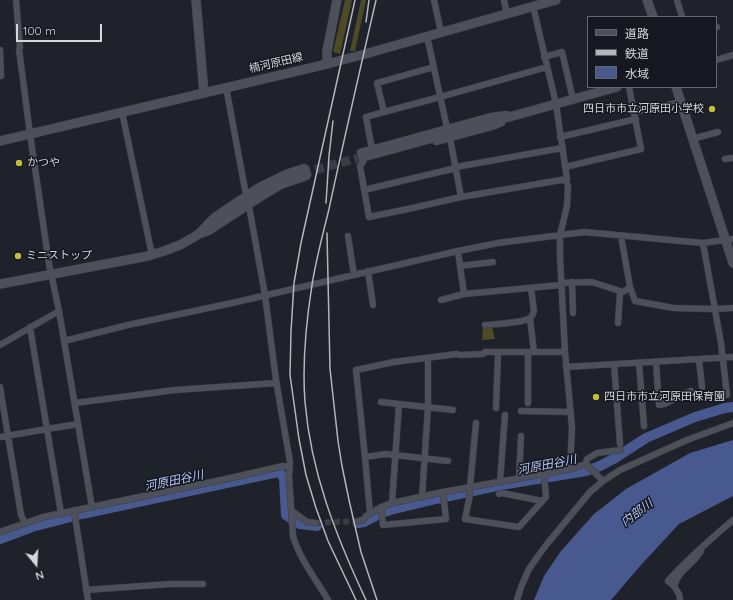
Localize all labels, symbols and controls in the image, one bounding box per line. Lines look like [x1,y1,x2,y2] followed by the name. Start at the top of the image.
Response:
[18,16,104,42] scale bar
[587,16,717,88] legend
[23,23,56,38] text: 100 m
[625,26,649,41] text: 道路
[625,46,649,61] text: 鉄道
[248,50,304,76] street label: 楠河原田線
[625,66,649,81] text: 水域
[583,102,704,116] place label: 四日市市立河原田小学校
[707,104,717,114] marker: 四日市市立河原田小学校
[27,156,60,170] place label: かつや
[14,158,24,168] marker: かつや
[26,249,92,263] place label: ミニストップ
[13,251,23,261] marker: ミニストップ
[604,390,725,404] place label: 四日市市立河原田保育園
[591,392,601,402] marker: 四日市市立河原田保育園
[516,452,578,478] water label: 河原田谷川
[143,468,205,494] water label: 河原田谷川
[618,496,656,530] water label: 内部川
[16,544,56,584] north arrow
[34,568,46,583] text: N

